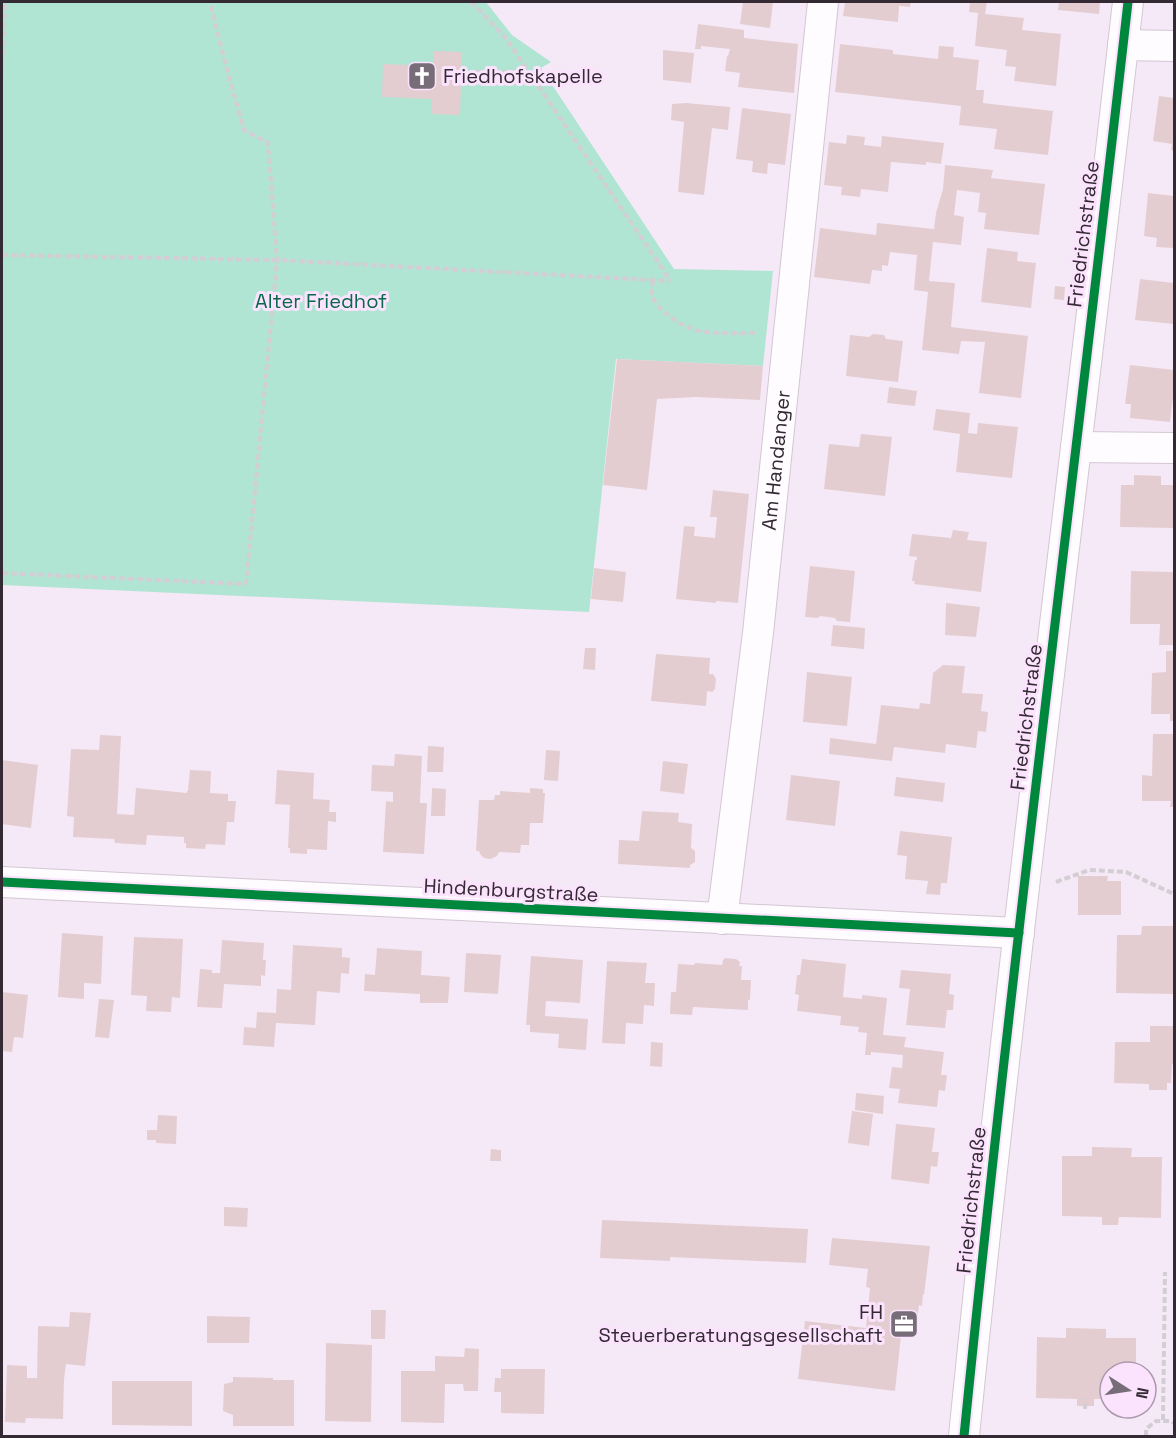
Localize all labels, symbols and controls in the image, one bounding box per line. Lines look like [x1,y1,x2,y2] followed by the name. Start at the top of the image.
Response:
[406,60,438,92] church icon: Friedhofskapelle
[443,63,603,89] place label: Friedhofskapelle
[1061,159,1105,309] street label: Friedrichstraße
[255,288,387,314] park label: Alter Friedhof
[756,389,796,532] street label: Am Handanger
[1004,642,1048,792] street label: Friedrichstraße
[423,872,599,908] street label: Hindenburgstraße
[950,1125,992,1275] street label: Friedrichstraße
[598,1299,883,1348] place label: FH Steuerberatungsgesellschaft
[888,1308,920,1340] office icon: FH Steuerberatungsgesellschaft
[1098,1360,1158,1420] north arrow
[1131,1386,1154,1400] text: N

